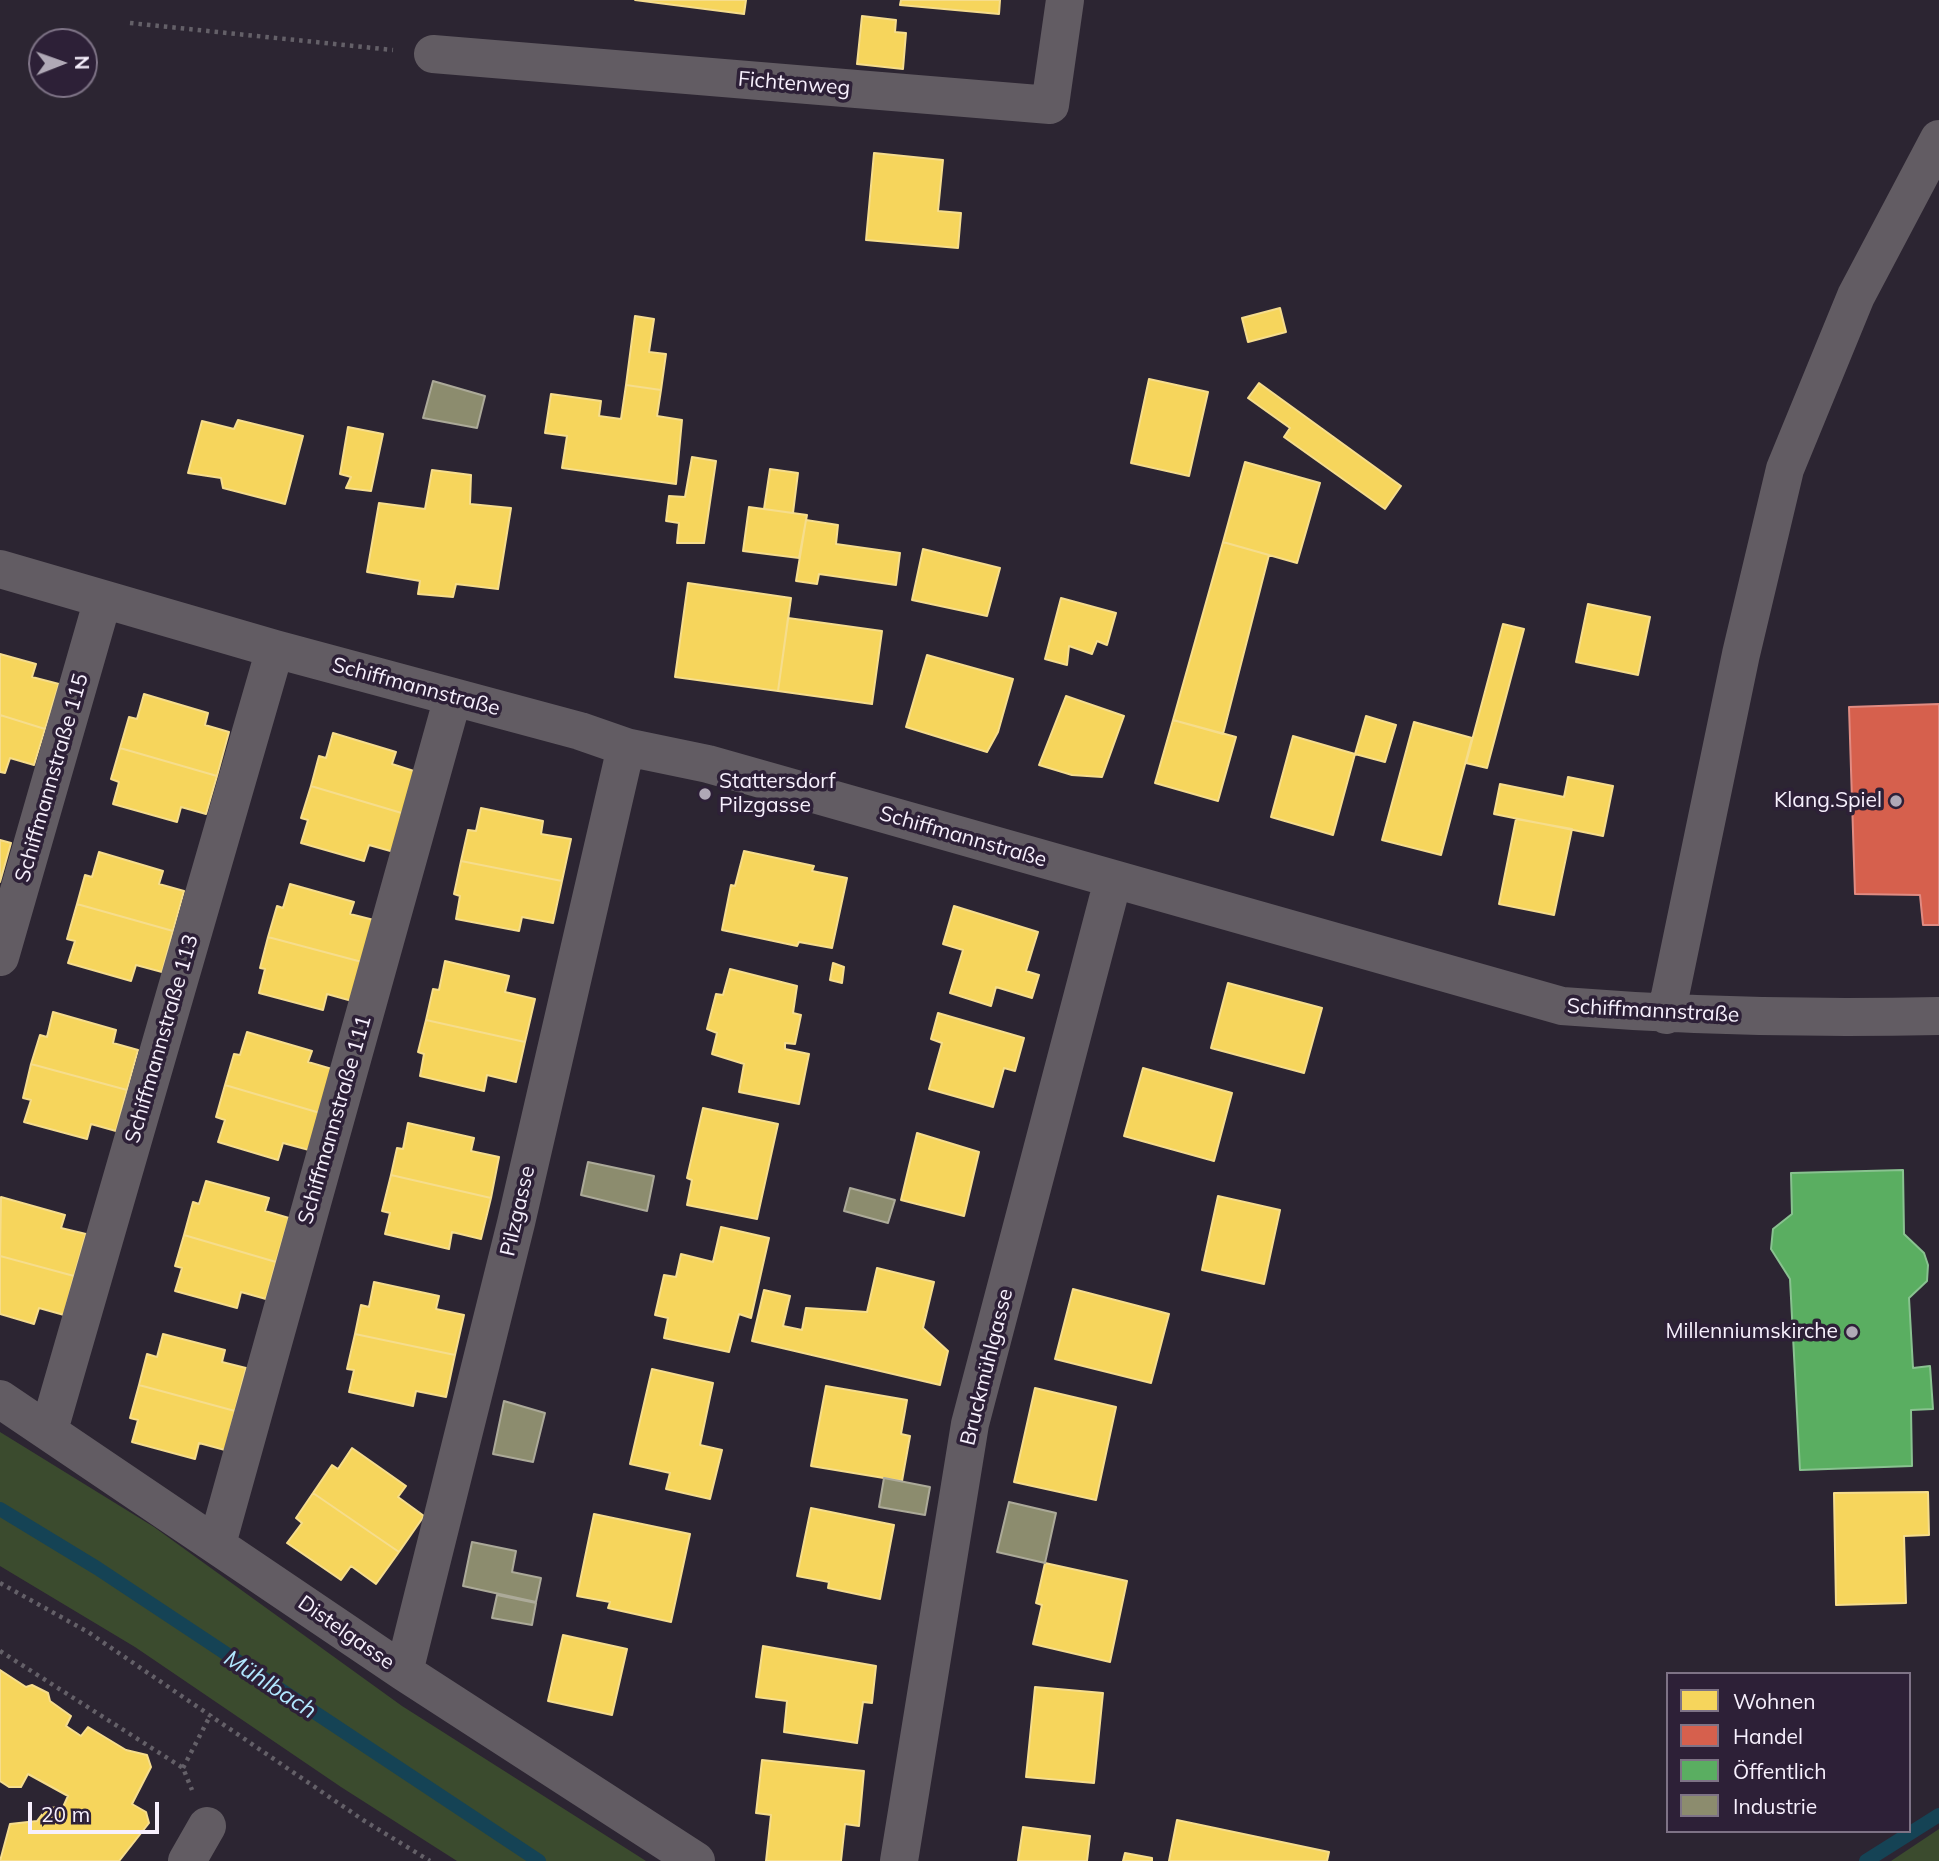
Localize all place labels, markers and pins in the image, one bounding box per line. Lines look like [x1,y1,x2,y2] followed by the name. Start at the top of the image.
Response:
[719,769,836,819] place label: Stattersdorf Pilzgasse
[697,786,713,802] marker: Stattersdorf Pilzgasse
[1774,788,1882,814] place label: Klang.Spiel
[1888,793,1904,809] marker: Klang.Spiel
[1666,1319,1838,1345] place label: Millenniumskirche
[1844,1324,1860,1340] marker: Millenniumskirche

